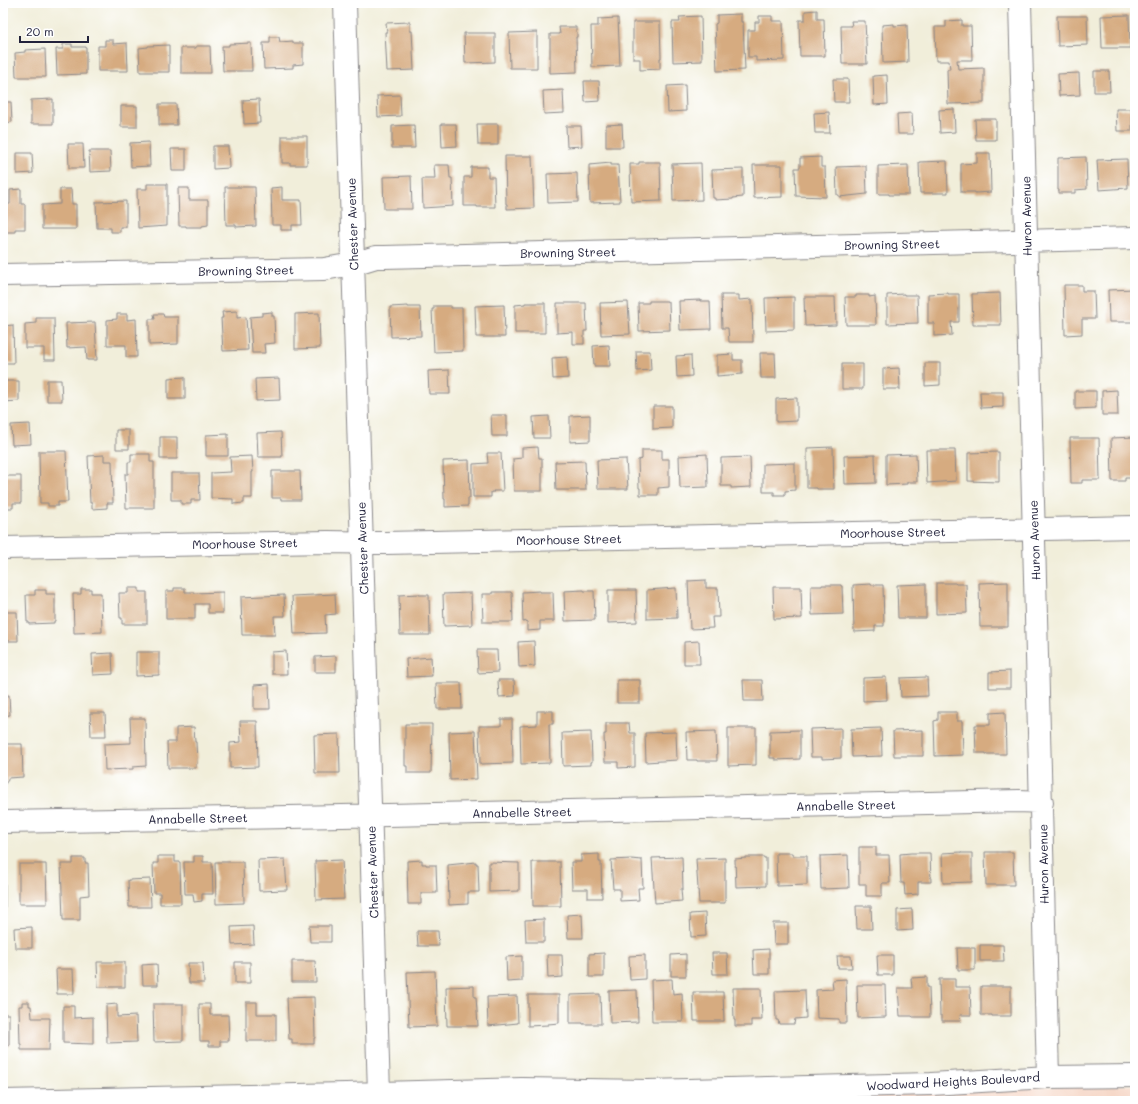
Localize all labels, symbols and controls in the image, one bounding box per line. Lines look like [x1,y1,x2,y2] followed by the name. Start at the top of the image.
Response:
[20,18,88,44] scale bar
[26,23,54,39] text: 20 m
[1017,176,1035,256] street label: Huron Avenue
[342,177,362,271] street label: Chester Avenue
[844,235,940,253] street label: Browning Street
[520,243,616,261] street label: Browning Street
[198,261,294,279] street label: Browning Street
[1025,500,1043,580] street label: Huron Avenue
[352,501,372,595] street label: Chester Avenue
[840,523,946,541] street label: Moorhouse Street
[516,530,622,548] street label: Moorhouse Street
[192,534,298,552] street label: Moorhouse Street
[796,796,896,814] street label: Annabelle Street
[472,803,572,821] street label: Annabelle Street
[148,809,248,827] street label: Annabelle Street
[1034,824,1052,904] street label: Huron Avenue
[362,825,382,919] street label: Chester Avenue
[866,1068,1041,1094] street label: Woodward Heights Boulevard

